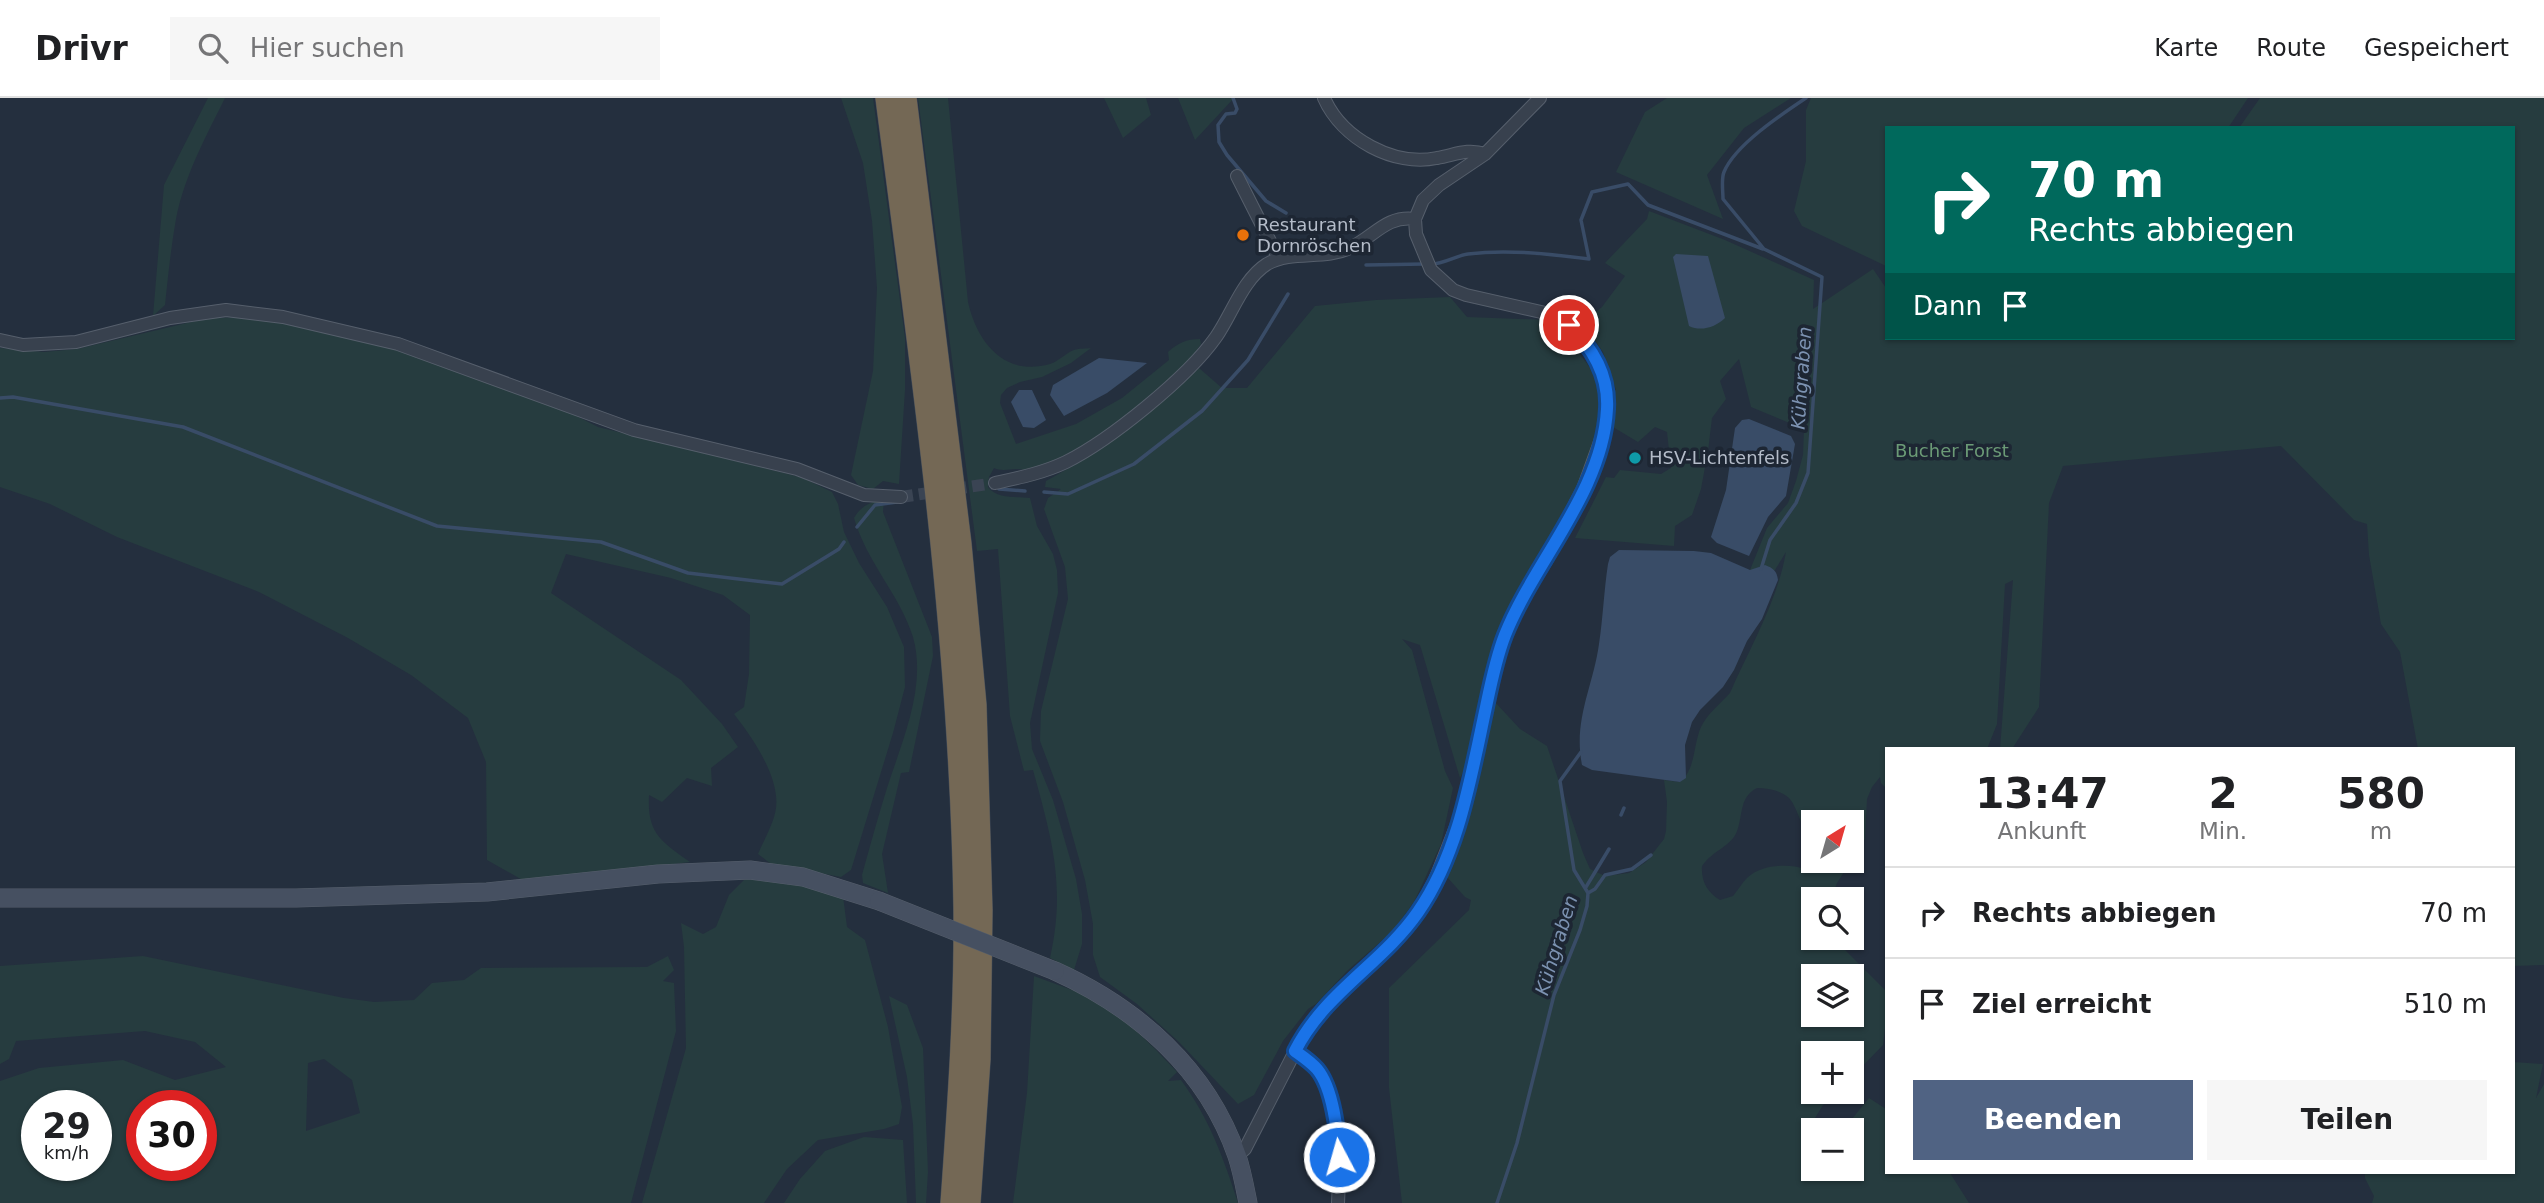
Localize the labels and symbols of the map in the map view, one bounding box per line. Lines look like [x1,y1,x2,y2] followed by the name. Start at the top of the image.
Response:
[1257,214,1372,256] place label: Restaurant Dornröschen
[1235,227,1251,243] marker: Restaurant Dornröschen
[1539,295,1599,355] pin
[1786,326,1816,430] water label: Kühgraben
[1895,440,2009,461] park label: Bucher Forst
[1649,447,1789,468] place label: HSV-Lichtenfels
[1627,450,1643,466] marker: HSV-Lichtenfels
[1801,810,1864,873] north arrow
[1530,892,1582,998] water label: Kühgraben
[126,1090,217,1181] speed limit sign: 30
[1302,1120,1376,1194] position arrow

